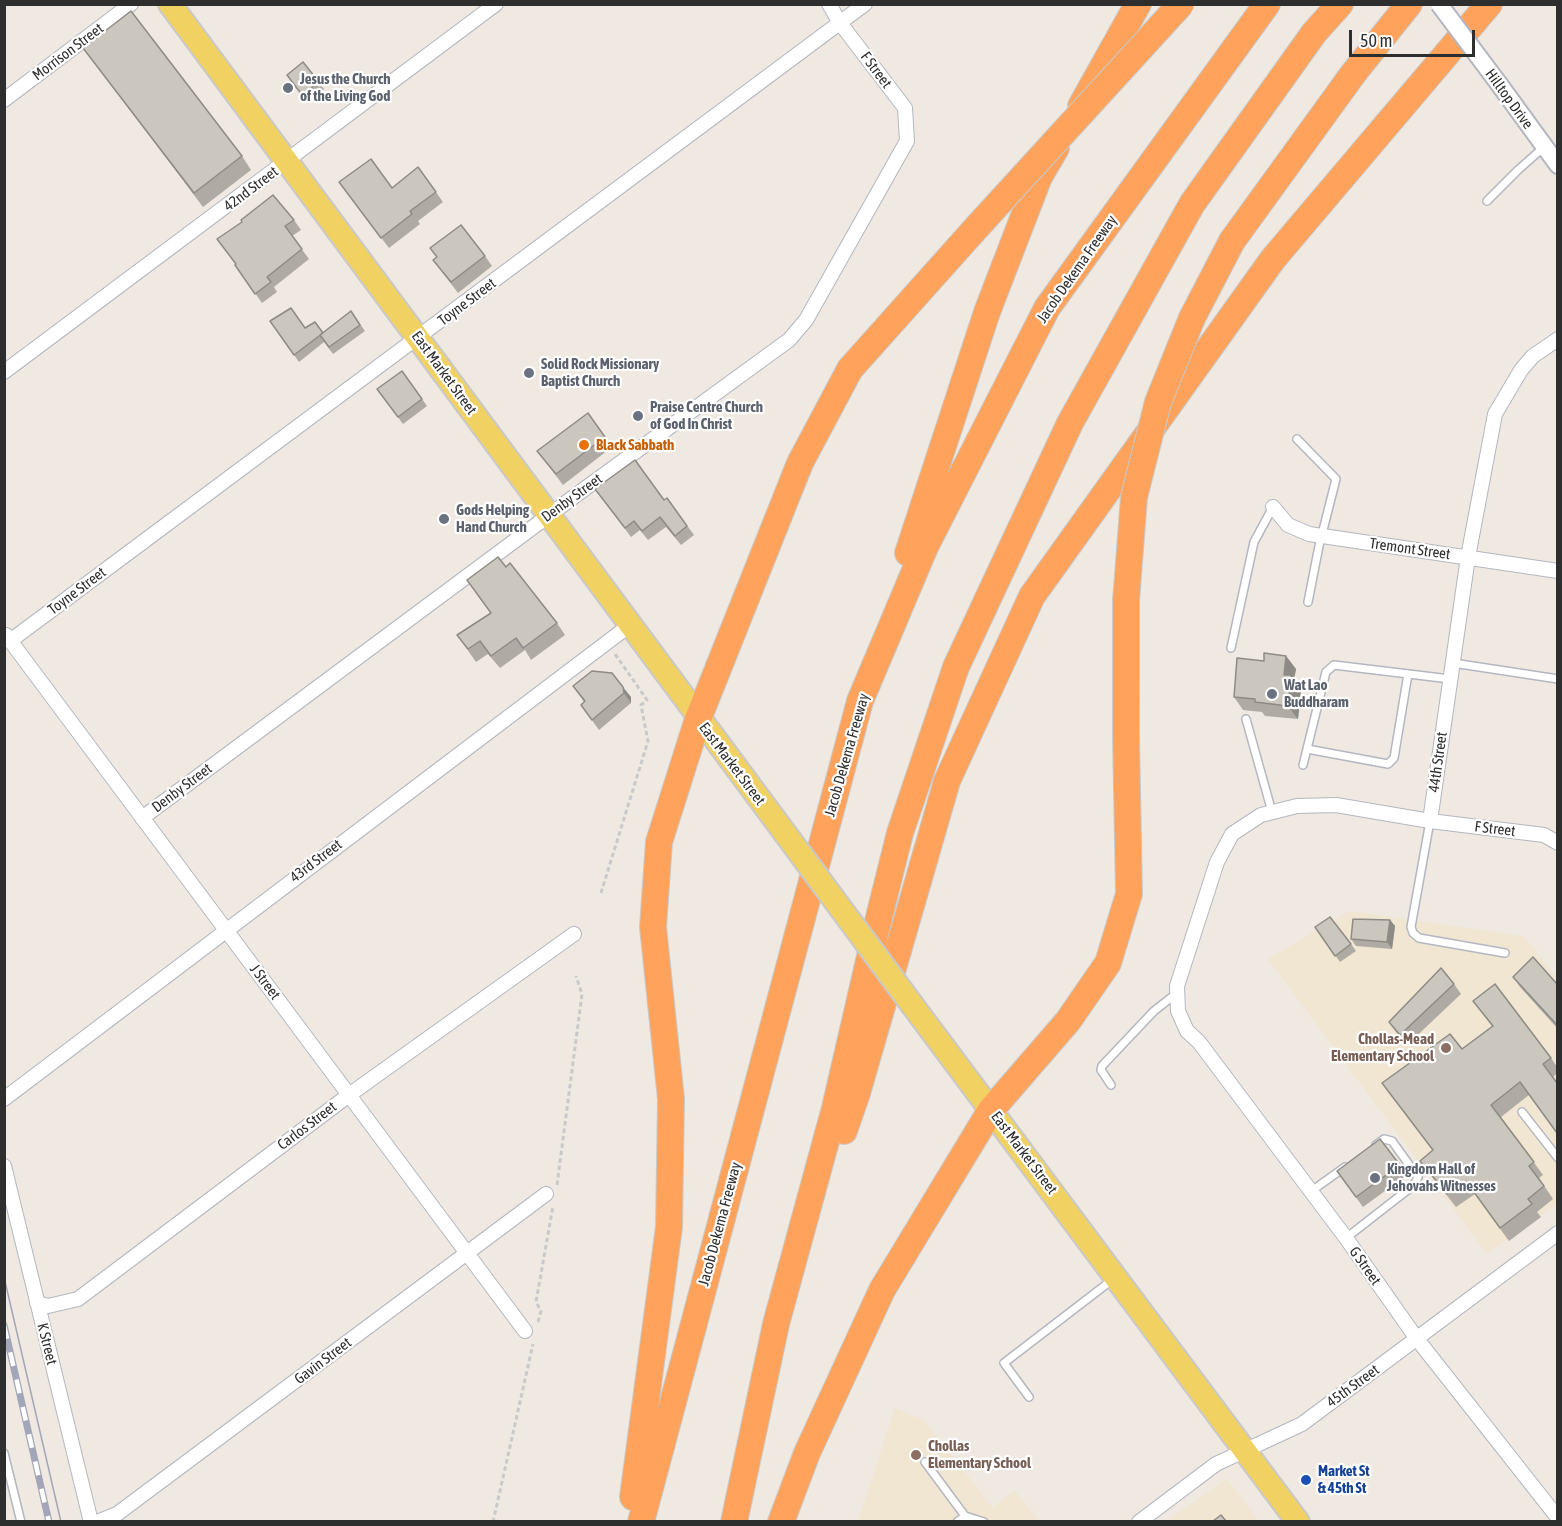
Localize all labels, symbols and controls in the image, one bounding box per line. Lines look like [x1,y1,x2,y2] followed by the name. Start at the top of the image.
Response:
[1352,18,1478,56] scale bar
[29,20,107,84] street label: Morrison Street
[1360,30,1392,51] text: 50 m
[856,48,896,92] street label: F Street
[1481,66,1537,132] street label: Hilltop Drive
[300,70,390,105] place label: Jesus the Church of the Living God
[281,81,295,95] marker: Jesus the Church of the Living God
[220,163,282,215] street label: 42nd Street
[1033,212,1121,326] street label: Jacob Dekema Freeway
[435,274,499,330] street label: Toyne Street
[408,328,480,418] street label: East Market Street
[541,355,659,390] place label: Solid Rock Missionary Baptist Church
[522,366,536,380] marker: Solid Rock Missionary Baptist Church
[650,398,763,433] place label: Praise Centre Church of God In Christ
[631,409,645,423] marker: Praise Centre Church of God In Christ
[596,436,674,454] place label: Black Sabbath
[577,438,591,452] marker: Black Sabbath
[538,470,606,526] street label: Denby Street
[456,501,529,536] place label: Gods Helping Hand Church
[437,512,451,526] marker: Gods Helping Hand Church
[1368,534,1452,564] street label: Tremont Street
[45,563,109,619] street label: Toyne Street
[1284,676,1349,711] place label: Wat Lao Buddharam
[1265,687,1279,701] marker: Wat Lao Buddharam
[821,691,873,819] street label: Jacob Dekema Freeway
[695,719,769,809] street label: East Market Street
[1425,731,1451,793] street label: 44th Street
[148,760,216,816] street label: Denby Street
[1474,818,1516,840] street label: F Street
[286,836,346,886] street label: 43rd Street
[246,961,284,1003] street label: J Street
[1331,1030,1434,1065] place label: Chollas-Mead Elementary School
[1439,1041,1453,1055] marker: Chollas-Mead Elementary School
[274,1098,340,1154] street label: Carlos Street
[987,1108,1061,1198] street label: East Market Street
[695,1160,745,1288] street label: Jacob Dekema Freeway
[1387,1160,1496,1195] place label: Kingdom Hall of Jehovahs Witnesses
[1368,1171,1382,1185] marker: Kingdom Hall of Jehovahs Witnesses
[1345,1243,1385,1289] street label: G Street
[33,1321,61,1367] street label: K Street
[291,1334,355,1388] street label: Gavin Street
[1323,1361,1383,1411] street label: 45th Street
[928,1437,1031,1472] place label: Chollas Elementary School
[909,1448,923,1462] marker: Chollas Elementary School
[1318,1462,1370,1497] place label: Market St & 45th St
[1299,1473,1313,1487] marker: Market St & 45th St

